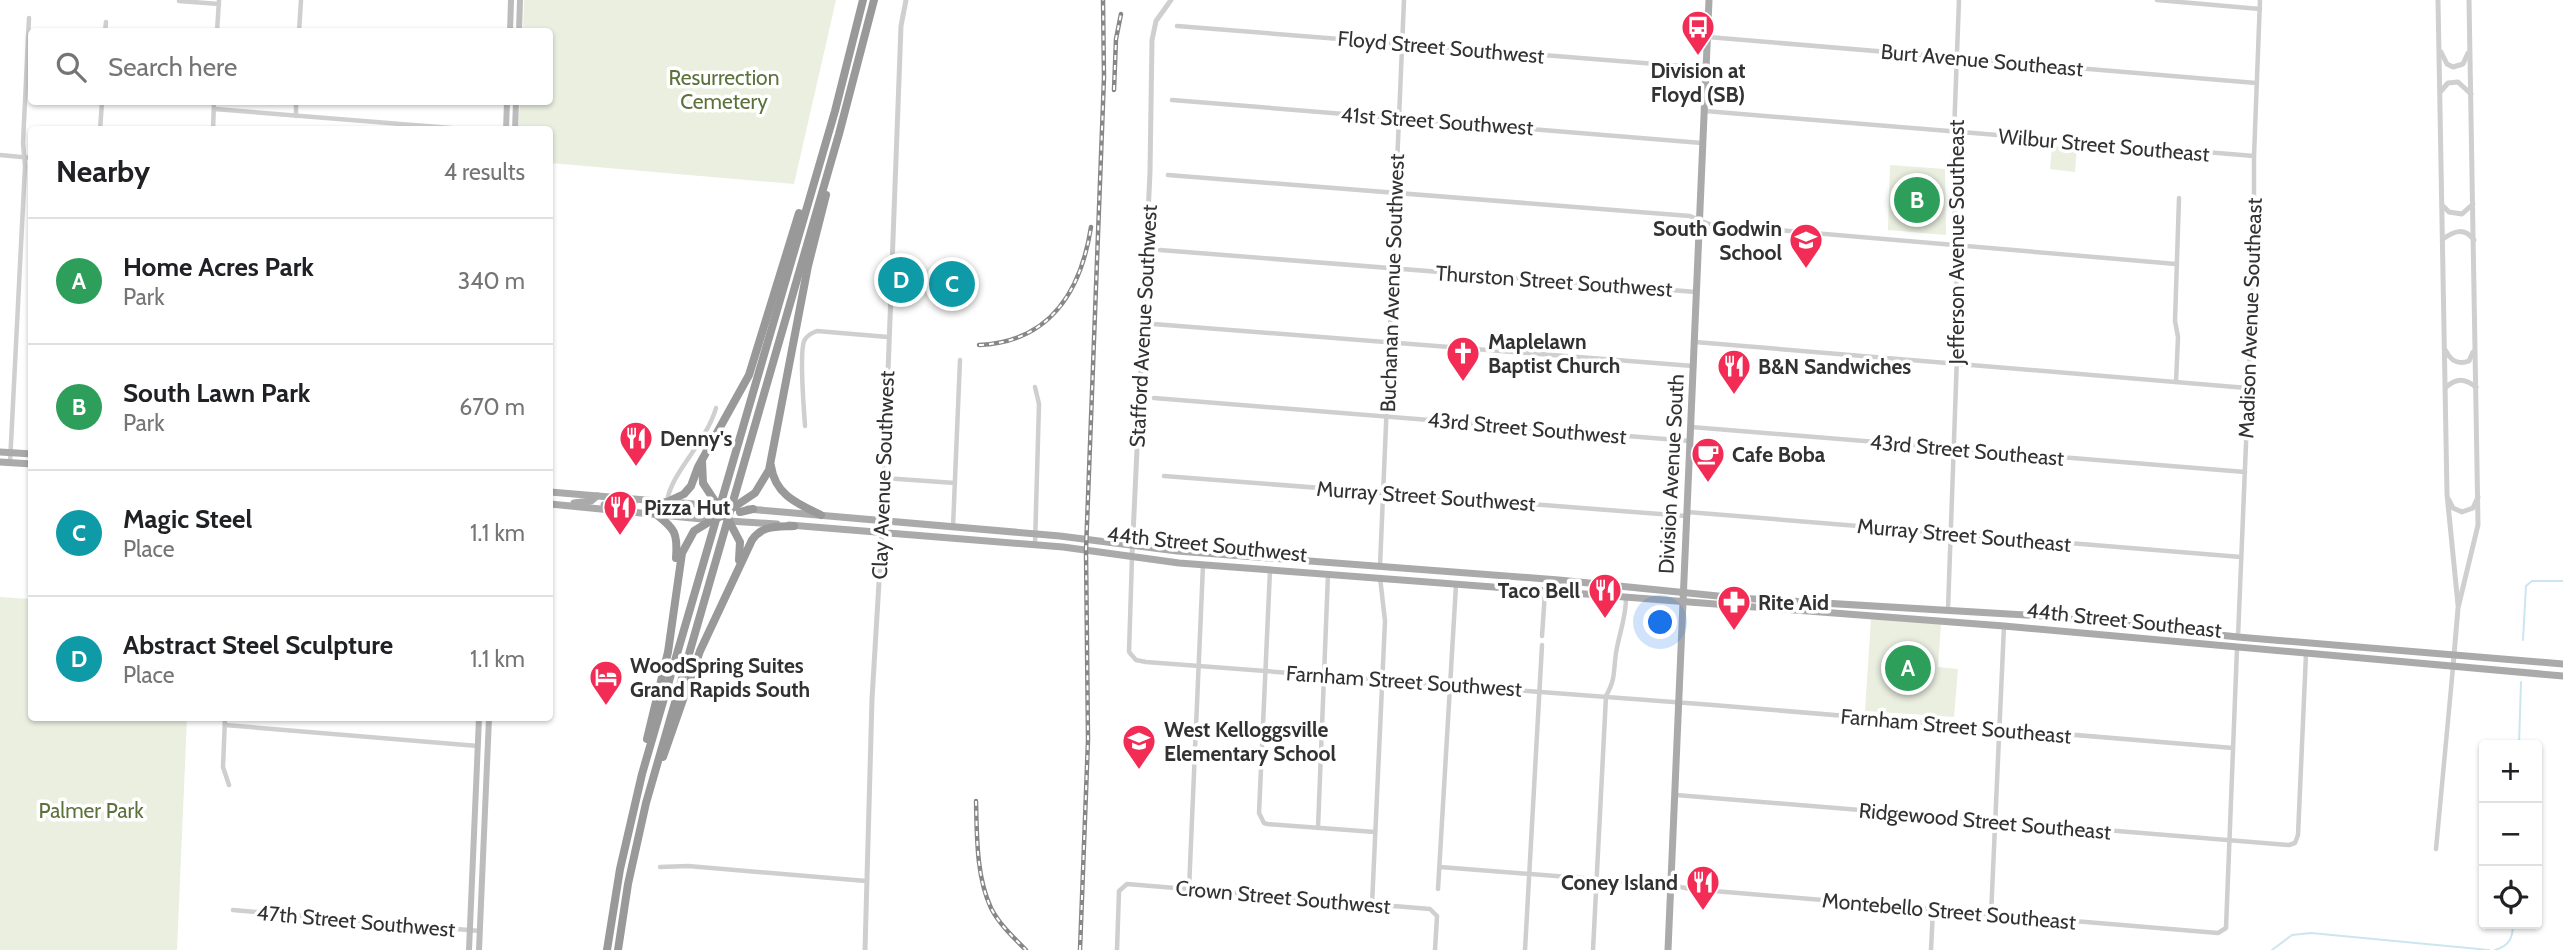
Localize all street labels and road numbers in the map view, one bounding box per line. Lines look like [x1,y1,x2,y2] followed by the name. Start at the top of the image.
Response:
[1337,26,1545,68] street label: Floyd Street Southwest
[1880,39,2084,81] street label: Burt Avenue Southeast
[1340,102,1534,140] street label: 41st Street Southwest
[1944,120,1969,365] street label: Jefferson Avenue Southeast
[1997,123,2211,167] street label: Wilbur Street Southeast
[1375,153,1409,413] street label: Buchanan Avenue Southwest
[2233,197,2267,439] street label: Madison Avenue Southeast
[1124,204,1162,448] street label: Stafford Avenue Southwest
[1435,260,1673,302] street label: Thurston Street Southwest
[867,370,899,580] street label: Clay Avenue Southwest
[1653,373,1689,575] street label: Division Avenue South
[1426,407,1628,449] street label: 43rd Street Southwest
[1869,429,2065,471] street label: 43rd Street Southeast
[1316,476,1536,516] street label: Murray Street Southwest
[1856,513,2072,557] street label: Murray Street Southeast
[1106,521,1308,567] street label: 44th Street Southwest
[2025,597,2223,643] street label: 44th Street Southeast
[1285,660,1523,702] street label: Farnham Street Southwest
[1840,703,2072,749] street label: Farnham Street Southeast
[1858,798,2112,844] street label: Ridgewood Street Southeast
[1174,875,1392,919] street label: Crown Street Southwest
[1821,887,2077,935] street label: Montebello Street Southeast
[256,900,456,942] street label: 47th Street Southwest

